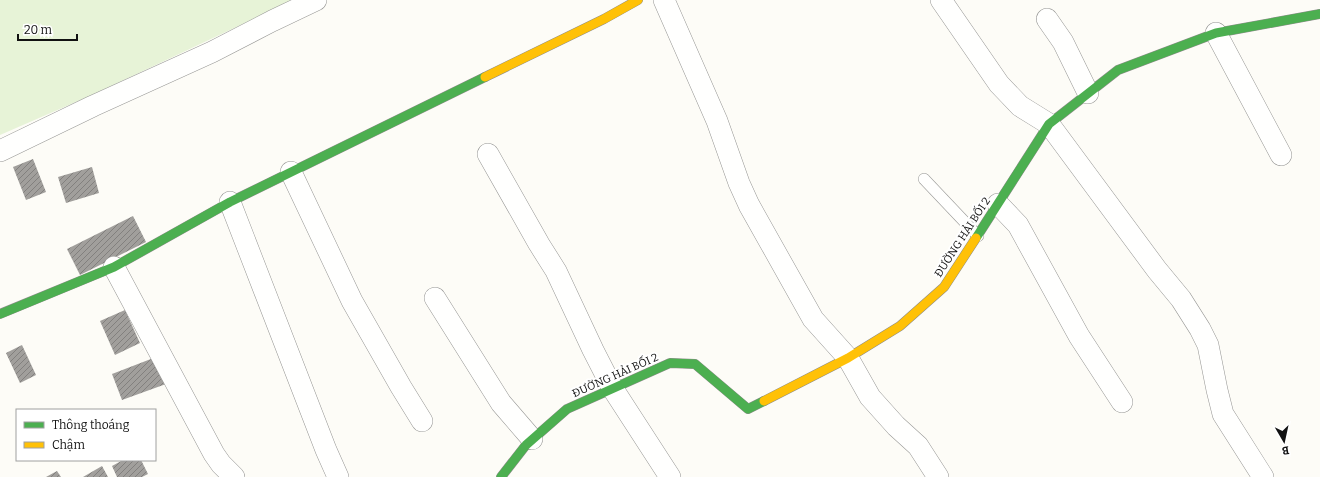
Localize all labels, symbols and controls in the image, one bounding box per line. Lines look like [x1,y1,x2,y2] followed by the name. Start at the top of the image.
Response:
[18,16,77,42] scale bar
[24,23,53,37] text: 20 m
[930,194,993,280] street label: ĐƯỜNG HẢI BỐI 2
[569,349,660,400] street label: ĐƯỜNG HẢI BỐI 2
[16,409,156,461] legend
[52,418,130,432] text: Thông thoáng
[1264,421,1304,461] north arrow
[52,438,85,452] text: Chậm
[1281,443,1290,457] text: B

